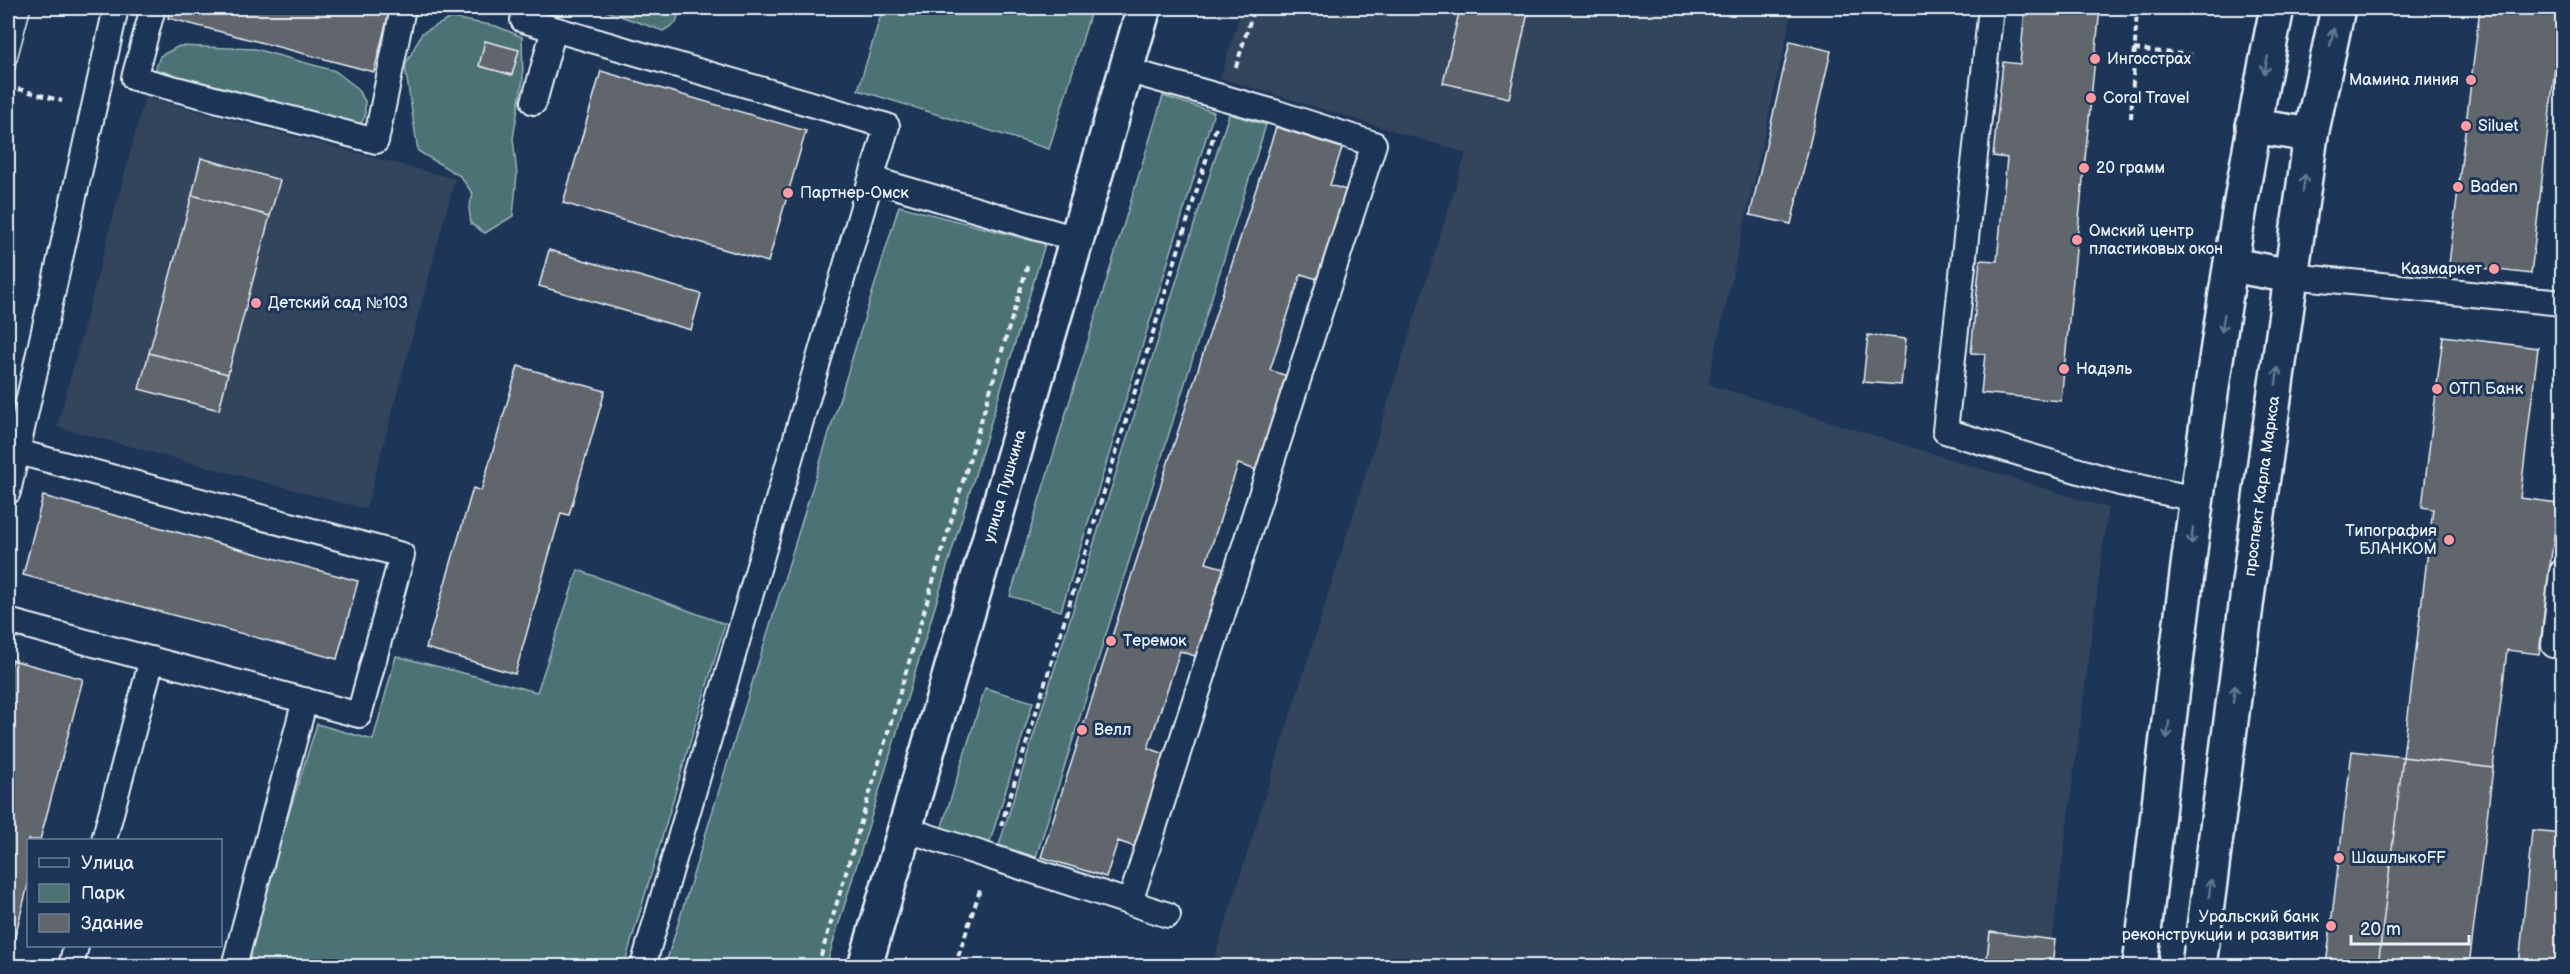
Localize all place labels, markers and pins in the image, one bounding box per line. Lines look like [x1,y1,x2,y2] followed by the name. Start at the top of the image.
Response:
[2107,50,2191,69] place label: Ингосстрах
[2088,52,2102,66] marker: Ингосстрах
[2349,71,2459,90] place label: Мамина линия
[2464,73,2478,87] marker: Мамина линия
[2103,89,2189,108] place label: Coral Travel
[2084,91,2098,105] marker: Coral Travel
[2478,117,2518,136] place label: Siluet
[2459,119,2473,133] marker: Siluet
[2096,159,2165,178] place label: 20 грамм
[2077,161,2091,175] marker: 20 грамм
[2470,178,2518,197] place label: Baden
[2451,180,2465,194] marker: Baden
[800,184,909,203] place label: Партнер-Омск
[781,186,795,200] marker: Партнер-Омск
[2089,222,2223,259] place label: Омский центр пластиковых окон
[2070,233,2084,247] marker: Омский центр пластиковых окон
[2401,260,2483,279] place label: Казмаркет
[2487,262,2501,276] marker: Казмаркет
[268,294,408,313] place label: Детский сад №103
[249,296,263,310] marker: Детский сад №103
[2076,360,2132,379] place label: Надэль
[2057,362,2071,376] marker: Надэль
[2449,380,2524,399] place label: ОТП Банк
[2430,382,2444,396] marker: ОТП Банк
[2345,522,2437,559] place label: Типография БЛАНКОМ
[2442,533,2456,547] marker: Типография БЛАНКОМ
[1123,632,1187,651] place label: Теремок
[1104,634,1118,648] marker: Теремок
[1094,721,1131,740] place label: Велл
[1075,723,1089,737] marker: Велл
[2351,849,2446,868] place label: ШашлыкoFF
[2332,851,2346,865] marker: ШашлыкoFF
[2122,908,2319,945] place label: Уральский банк реконструкции и развития
[2324,919,2338,933] marker: Уральский банк реконструкции и развития

